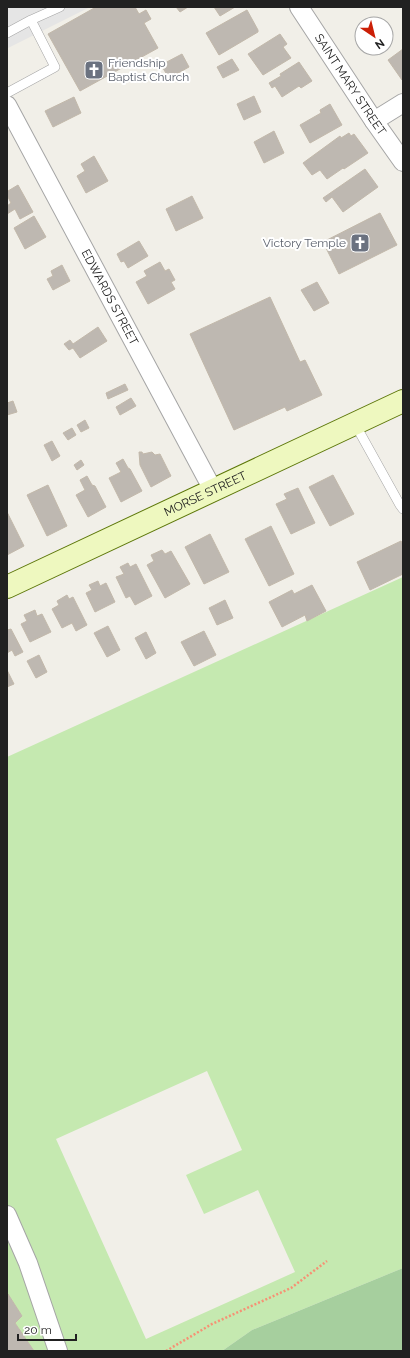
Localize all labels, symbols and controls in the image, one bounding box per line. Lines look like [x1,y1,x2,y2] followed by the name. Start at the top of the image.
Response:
[354,16,394,56] north arrow
[312,32,390,138] street label: SAINT MARY STREET
[108,56,189,84] place label: Friendship Baptist Church
[83,59,105,81] church icon: Friendship Baptist Church
[349,232,371,254] church icon: Victory Temple
[263,236,346,250] place label: Victory Temple
[78,247,142,348] street label: EDWARDS STREET
[162,468,249,519] street label: MORSE STREET
[18,1316,76,1342] scale bar
[24,1323,52,1337] text: 20 m

